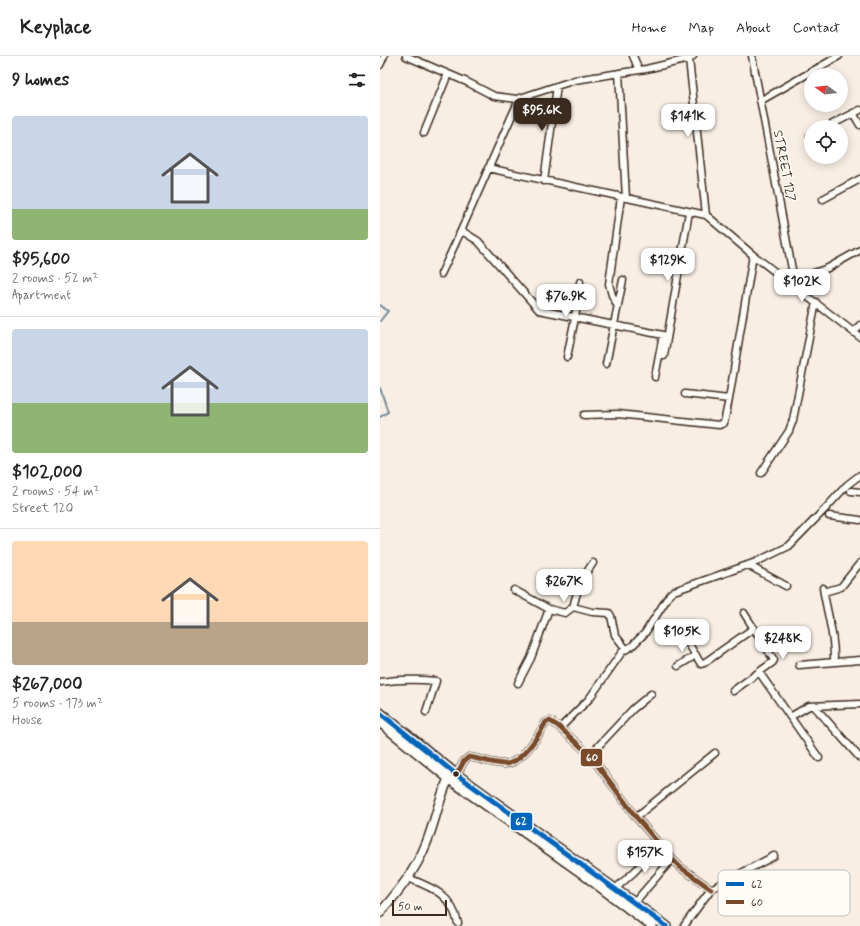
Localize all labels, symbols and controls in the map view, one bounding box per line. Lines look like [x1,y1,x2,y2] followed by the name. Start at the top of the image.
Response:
[20,15,91,40] text: Keyplace
[632,19,666,37] text: Home
[688,19,714,37] text: Map
[736,19,771,37] text: About
[793,19,840,37] text: Contact
[804,68,848,112] north arrow
[804,68,848,164] map controls
[12,69,69,91] text: 9 homes
[346,69,368,91] icon: filters
[509,98,575,132] pin: $95.6K
[522,102,562,119] text: $95.6K
[660,104,716,138] pin: $141K
[670,108,706,125] text: $141K
[804,120,848,164] button: locate
[769,129,799,203] street label: STREET 127
[154,142,226,214] icon: home
[12,248,70,270] text: $95,600
[640,248,696,282] pin: $129K
[650,252,686,269] text: $129K
[774,269,830,303] pin: $102K
[12,270,98,287] text: 2 rooms · 52 m²
[783,273,821,290] text: $102K
[533,284,599,318] pin: $76.9K
[12,287,71,304] text: Apartment
[546,288,587,305] text: $76.9K
[154,355,226,427] icon: home
[12,461,83,483] text: $102,000
[12,483,99,500] text: 2 rooms · 54 m²
[12,500,73,517] text: Street 120
[154,567,226,639] icon: home
[536,569,592,603] pin: $267K
[545,573,583,590] text: $267K
[654,619,710,653] pin: $105K
[663,623,701,640] text: $105K
[755,626,811,660] pin: $248K
[764,630,802,647] text: $248K
[12,673,82,695] text: $267,000
[12,695,103,712] text: 5 rooms · 173 m²
[12,712,43,729] text: House
[580,748,603,767] line badge: 60
[586,751,598,765] text: 60
[451,769,461,779] unlabelled marker
[510,812,533,831] line badge: 62
[515,815,527,829] text: 62
[617,840,673,874] pin: $157K
[627,844,663,861] text: $157K
[718,870,850,916] legend
[751,878,763,892] text: 62
[751,896,763,910] text: 60
[392,898,447,917] scale bar
[398,900,423,914] text: 50 m

